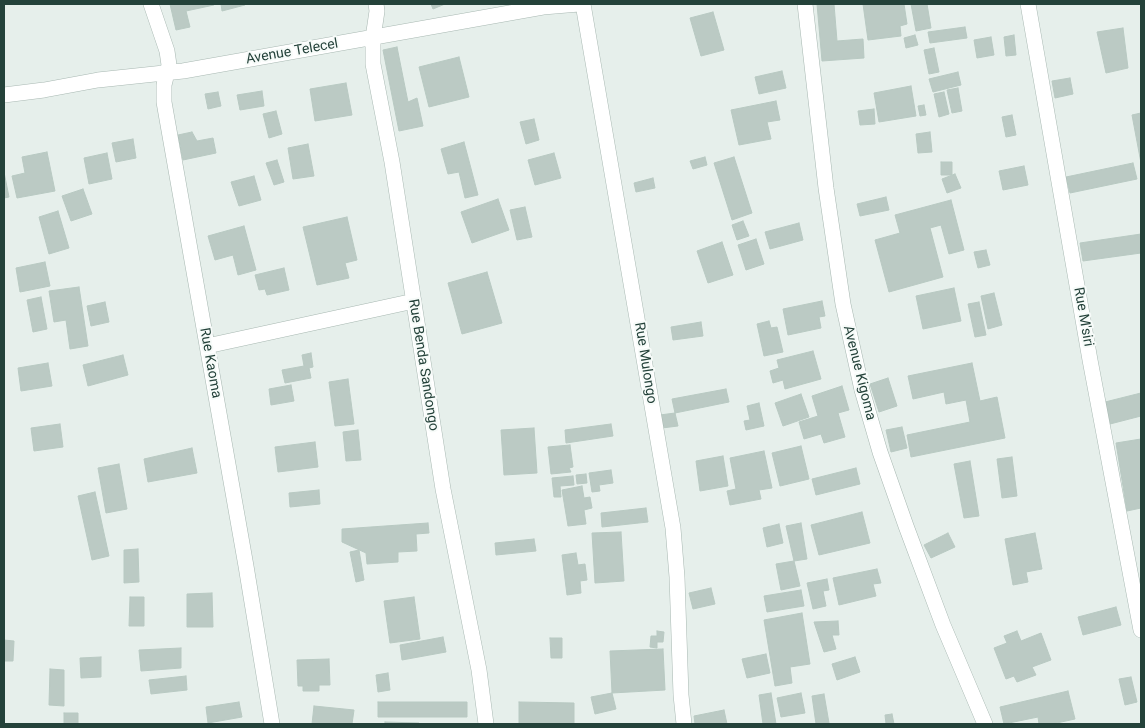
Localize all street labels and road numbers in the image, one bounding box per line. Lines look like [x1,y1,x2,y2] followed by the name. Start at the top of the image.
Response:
[245,36,339,68] street label: Avenue Telecel
[1070,286,1096,348] street label: Rue M'siri
[404,298,442,432] street label: Rue Benda Sandongo
[630,321,660,405] street label: Rue Mulongo
[839,324,879,422] street label: Avenue Kigoma
[196,326,224,400] street label: Rue Kaoma

